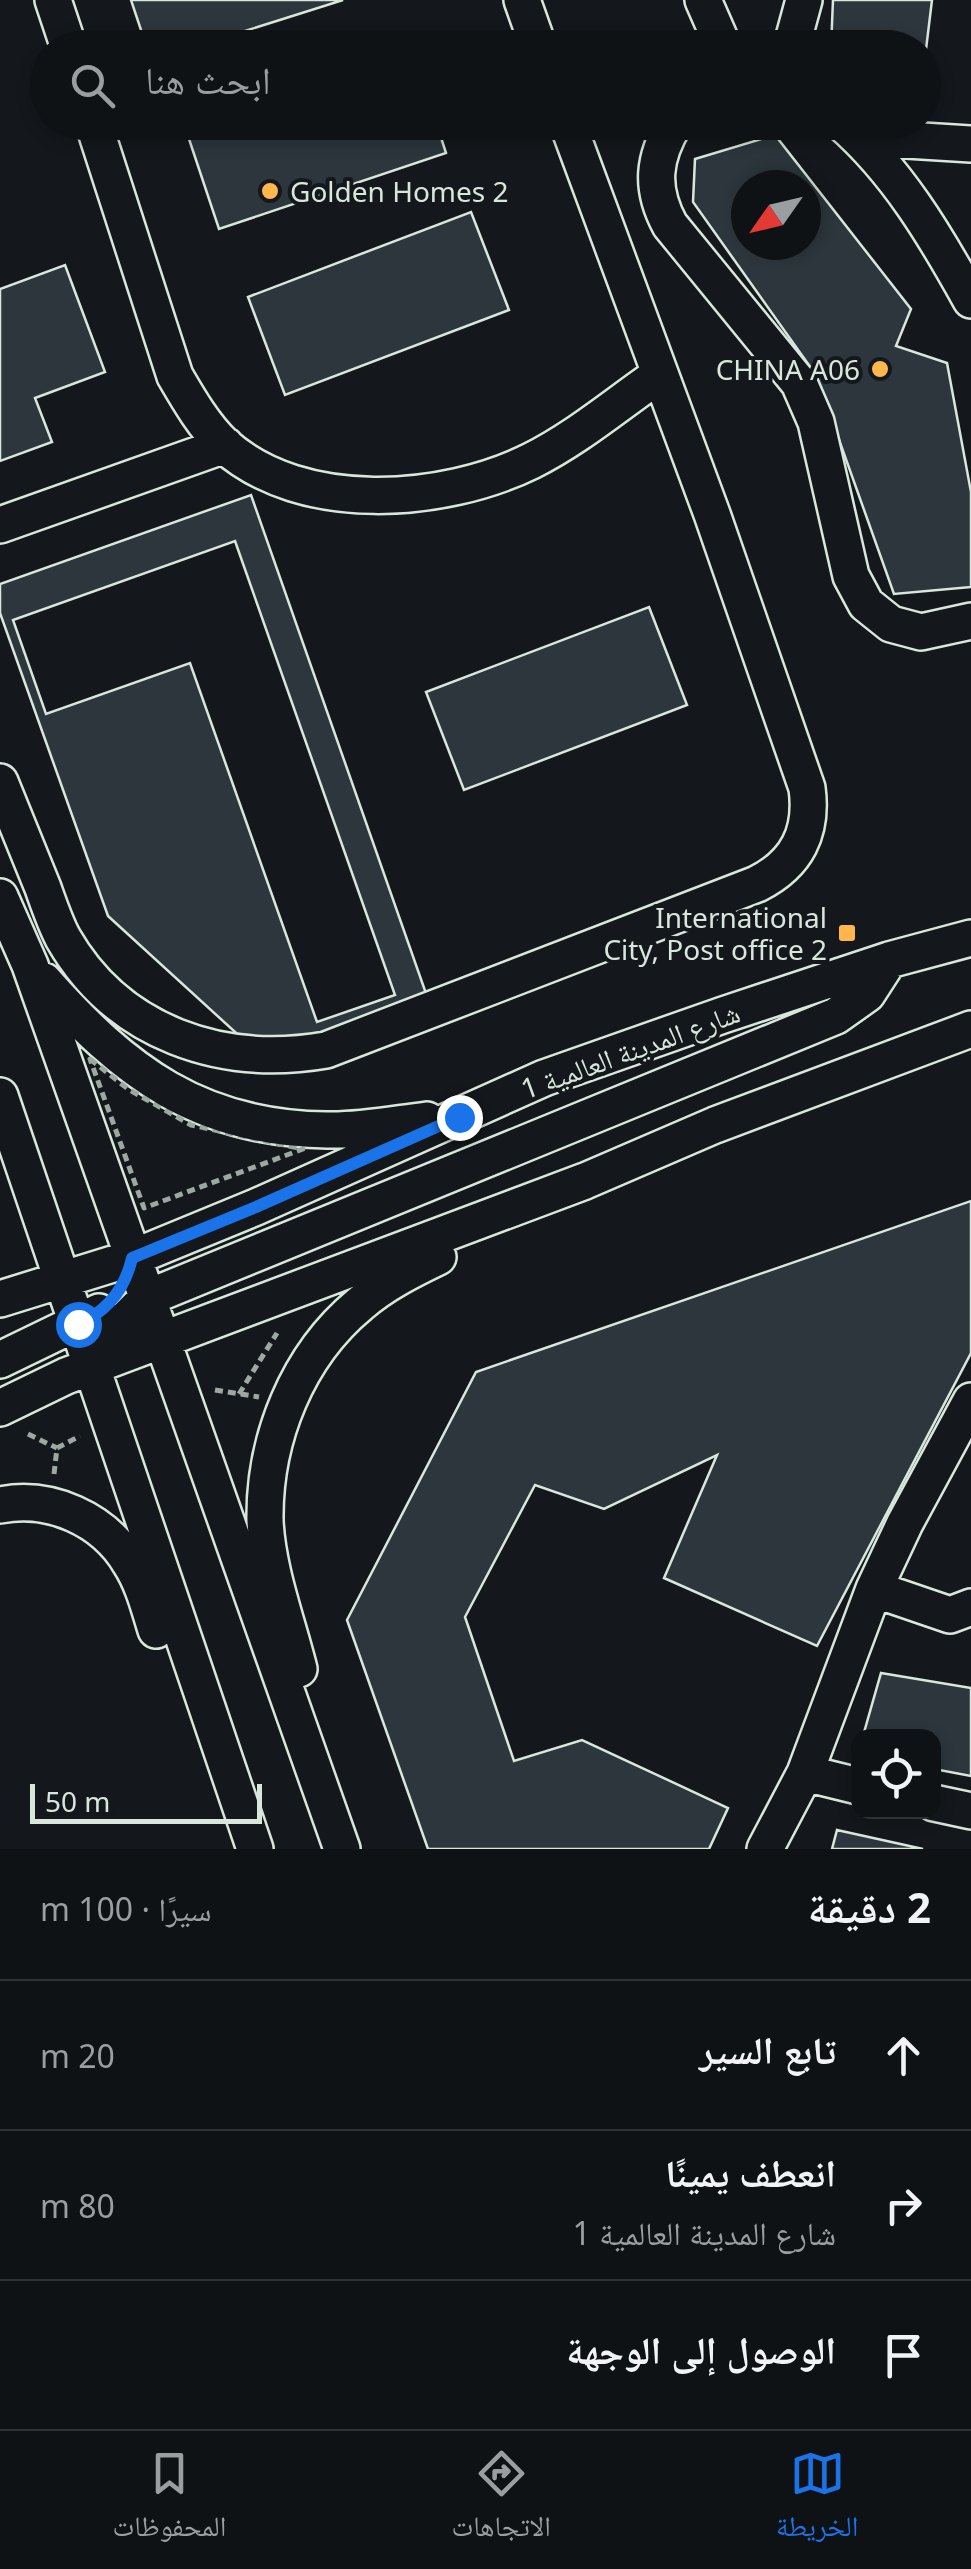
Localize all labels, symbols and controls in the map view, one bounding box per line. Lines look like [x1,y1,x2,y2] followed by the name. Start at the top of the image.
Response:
[30,30,941,140] search box
[145,53,271,105] text: ابحث هنا
[65,58,120,113] icon: search
[731,170,821,260] north arrow
[290,172,509,210] place label: Golden Homes 2
[259,180,281,202] marker: Golden Homes 2
[716,350,860,388] place label: CHINA A06
[869,358,891,380] marker: CHINA A06
[603,898,827,968] place label: International City, Post office 2
[836,922,858,944] marker: International City, Post office 2
[515,993,745,1107] street label: شارع المدينة العالمية 1
[437,1095,483,1141] route end
[56,1302,102,1348] route start
[851,1729,941,1819] map controls
[851,1729,941,1819] button: locate
[30,1779,262,1823] scale bar
[45,1782,111,1820] text: 50 m
[808,1878,931,1935] text: 2 دقيقة
[40,1887,212,1930] text: سيرًا · 100 m
[699,2023,836,2075] text: تابع السير
[876,2028,931,2083] icon: ahead
[40,2034,115,2077] text: 20 m
[665,2146,836,2198] text: انعطف يمينًا
[876,2178,931,2233] icon: right
[40,2184,115,2227] text: 80 m
[573,2211,836,2254] text: شارع المدينة العالمية 1
[566,2323,836,2375] text: الوصول إلى الوجهة
[876,2328,931,2383] icon: arrive
[113,2446,226,2554] tab: المحفوظات
[452,2446,551,2554] tab: الاتجاهات
[776,2446,858,2554] tab: الخريطة

